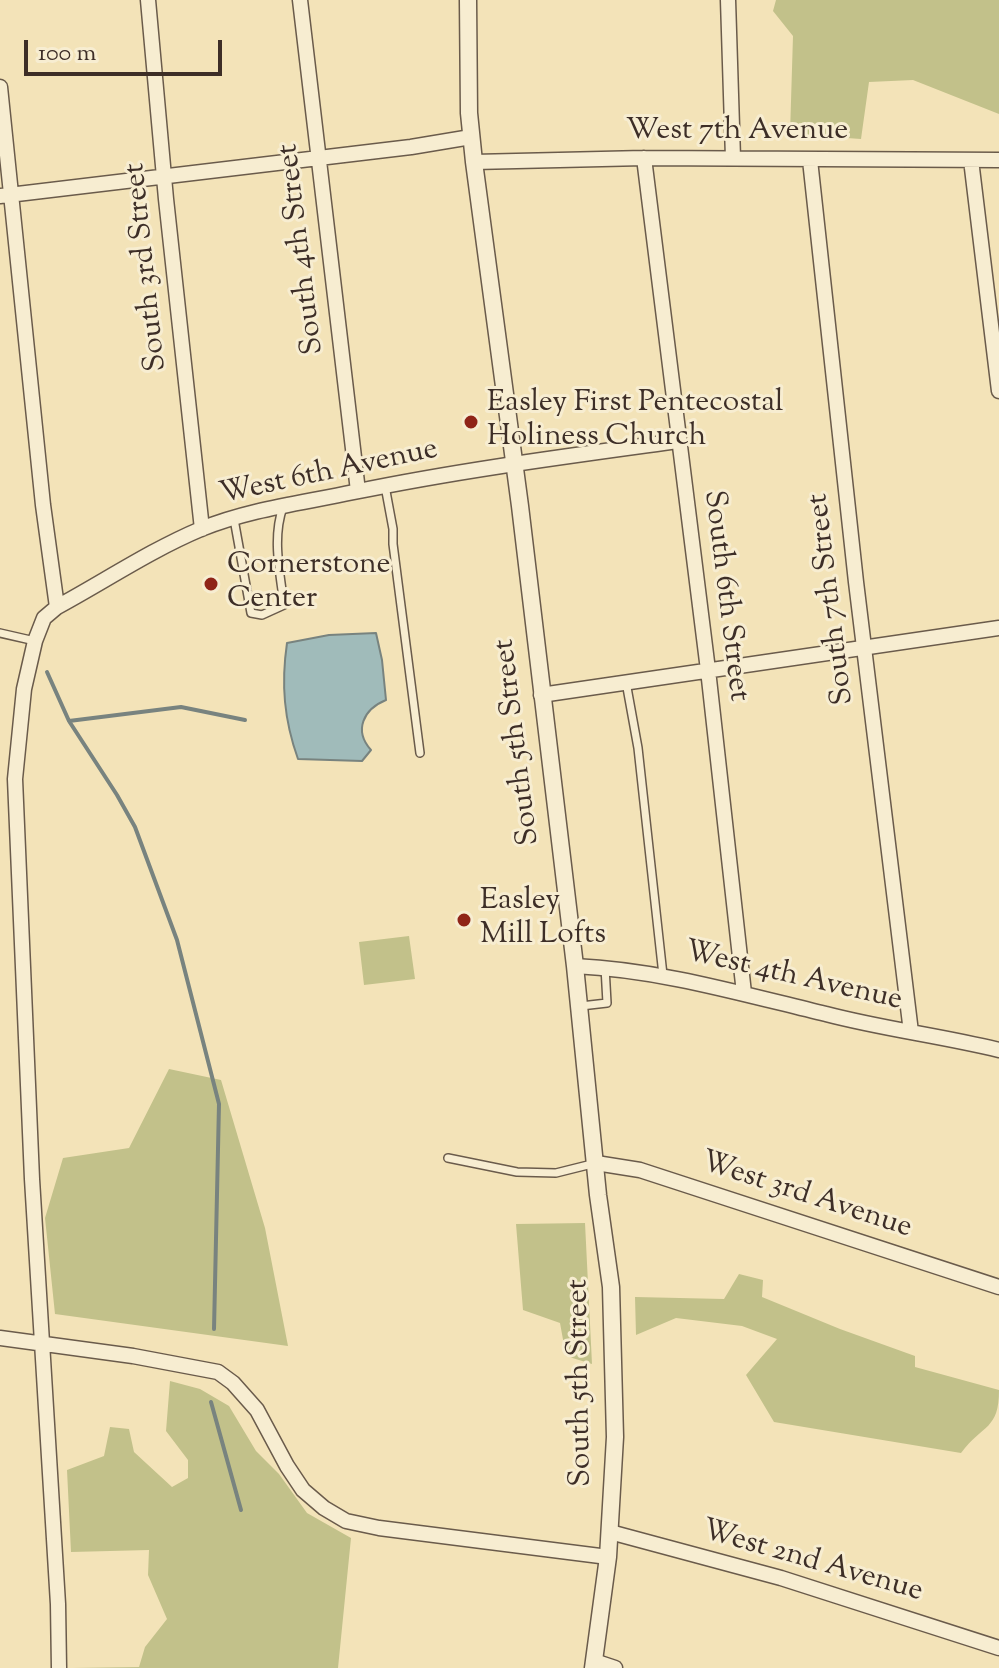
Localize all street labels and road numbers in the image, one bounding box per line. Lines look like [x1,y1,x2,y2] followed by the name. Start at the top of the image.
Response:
[626,115,848,151] street label: West 7th Avenue
[272,141,334,357] street label: South 4th Street
[119,161,177,373] street label: South 3rd Street
[217,433,441,515] street label: West 6th Avenue
[693,488,755,704] street label: South 6th Street
[802,491,864,707] street label: South 7th Street
[488,637,550,847] street label: South 5th Street
[681,935,905,1021] street label: West 4th Avenue
[696,1146,916,1248] street label: West 3rd Avenue
[562,1279,602,1487] street label: South 5th Street
[698,1514,926,1612] street label: West 2nd Avenue

